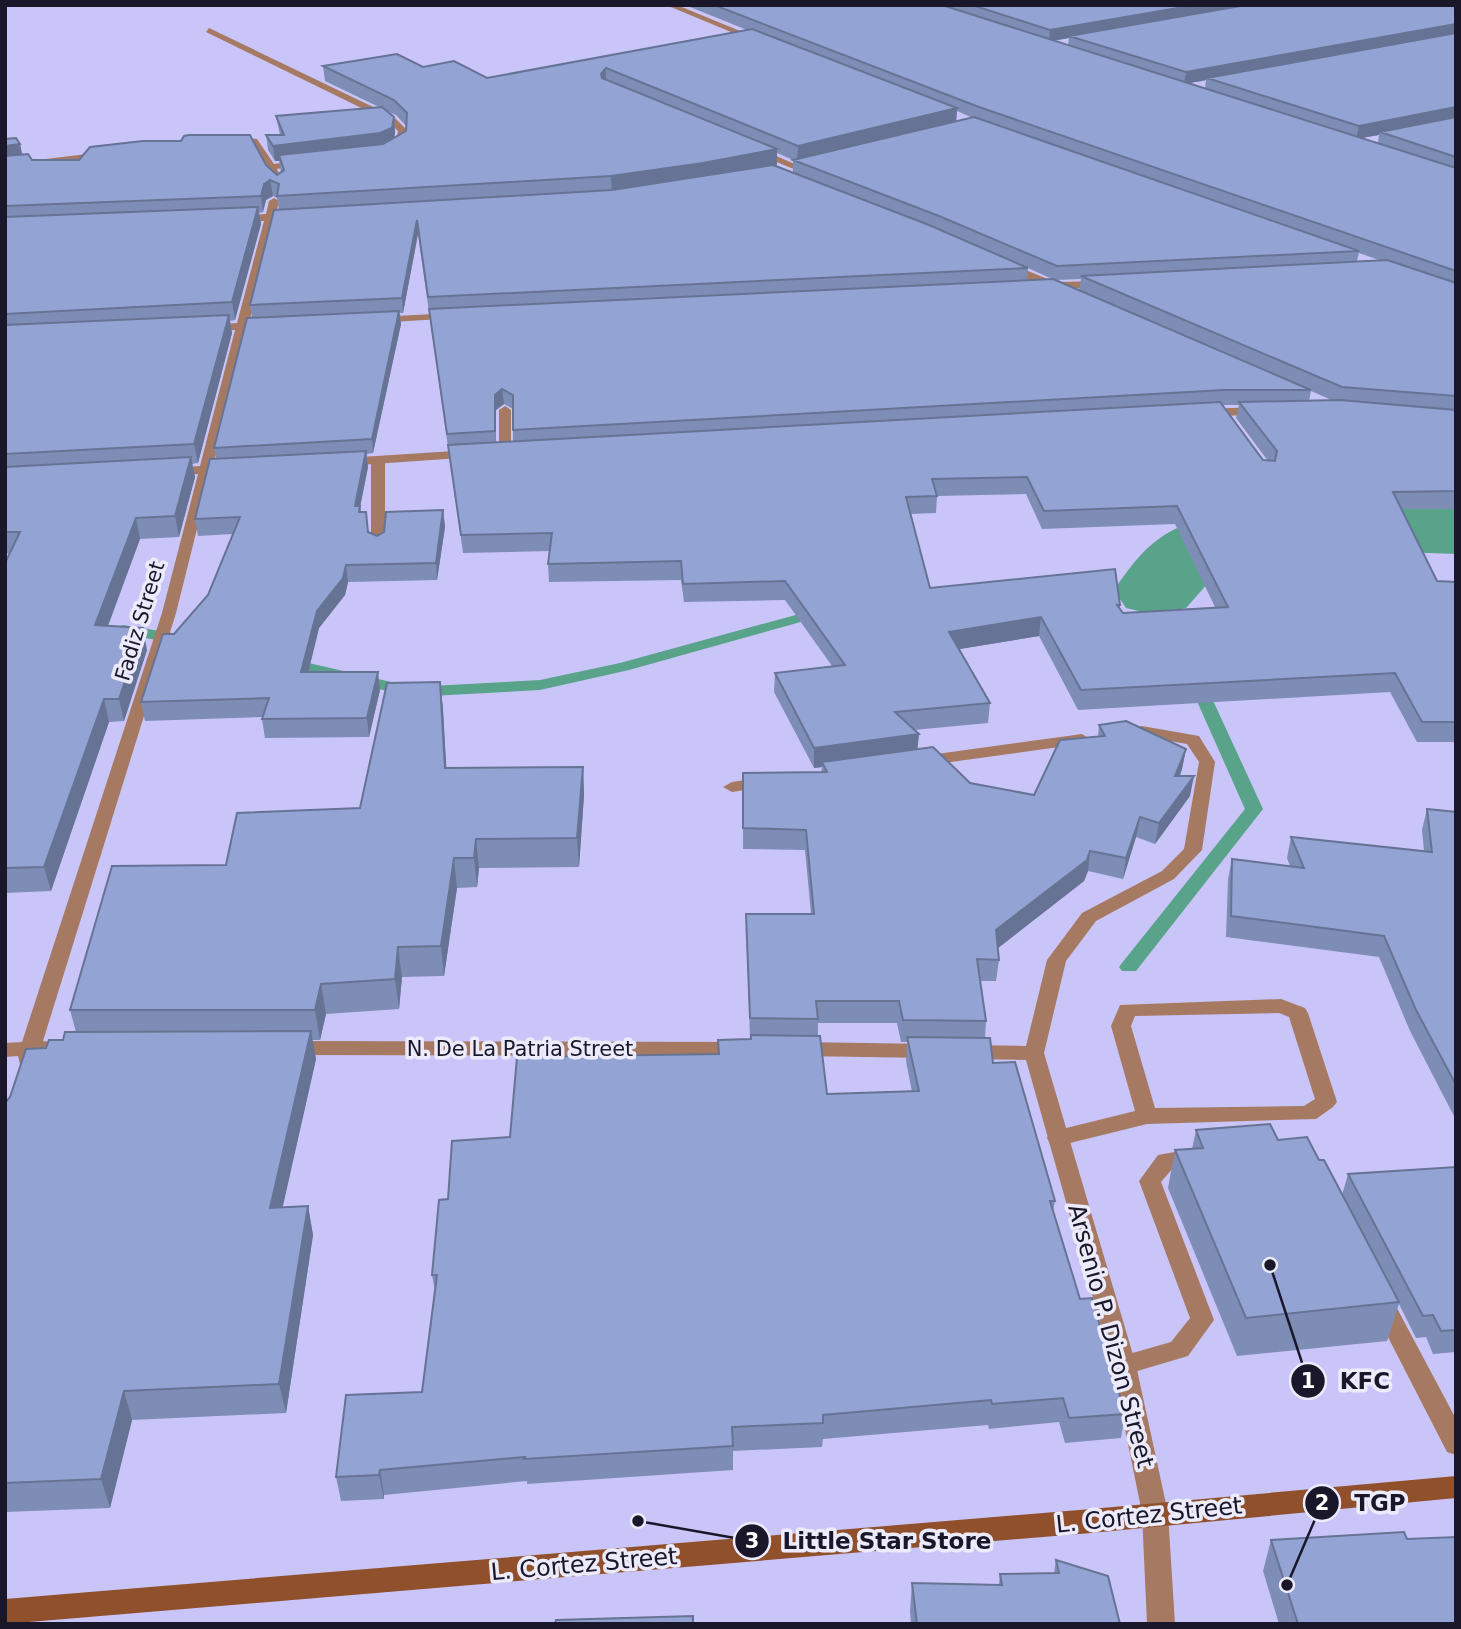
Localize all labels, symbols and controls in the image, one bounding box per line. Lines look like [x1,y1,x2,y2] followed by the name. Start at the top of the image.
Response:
[110,558,170,684] street label: Fadiz Street
[407,1037,633,1061] street label: N. De La Patria Street
[1062,1201,1160,1471] street label: Arsenio P. Dizon Street
[1291,1359,1404,1403] callout: KFC
[1340,1368,1390,1394] text: KFC
[1301,1369,1315,1393] text: 1
[1305,1481,1419,1525] callout: TGP
[1354,1490,1406,1516] text: TGP
[1054,1491,1244,1539] street label: L. Cortez Street
[1315,1491,1329,1515] text: 2
[734,1519,1006,1563] callout: Little Star Store
[783,1528,991,1554] text: Little Star Store
[745,1529,759,1553] text: 3
[490,1542,678,1586] street label: L. Cortez Street

